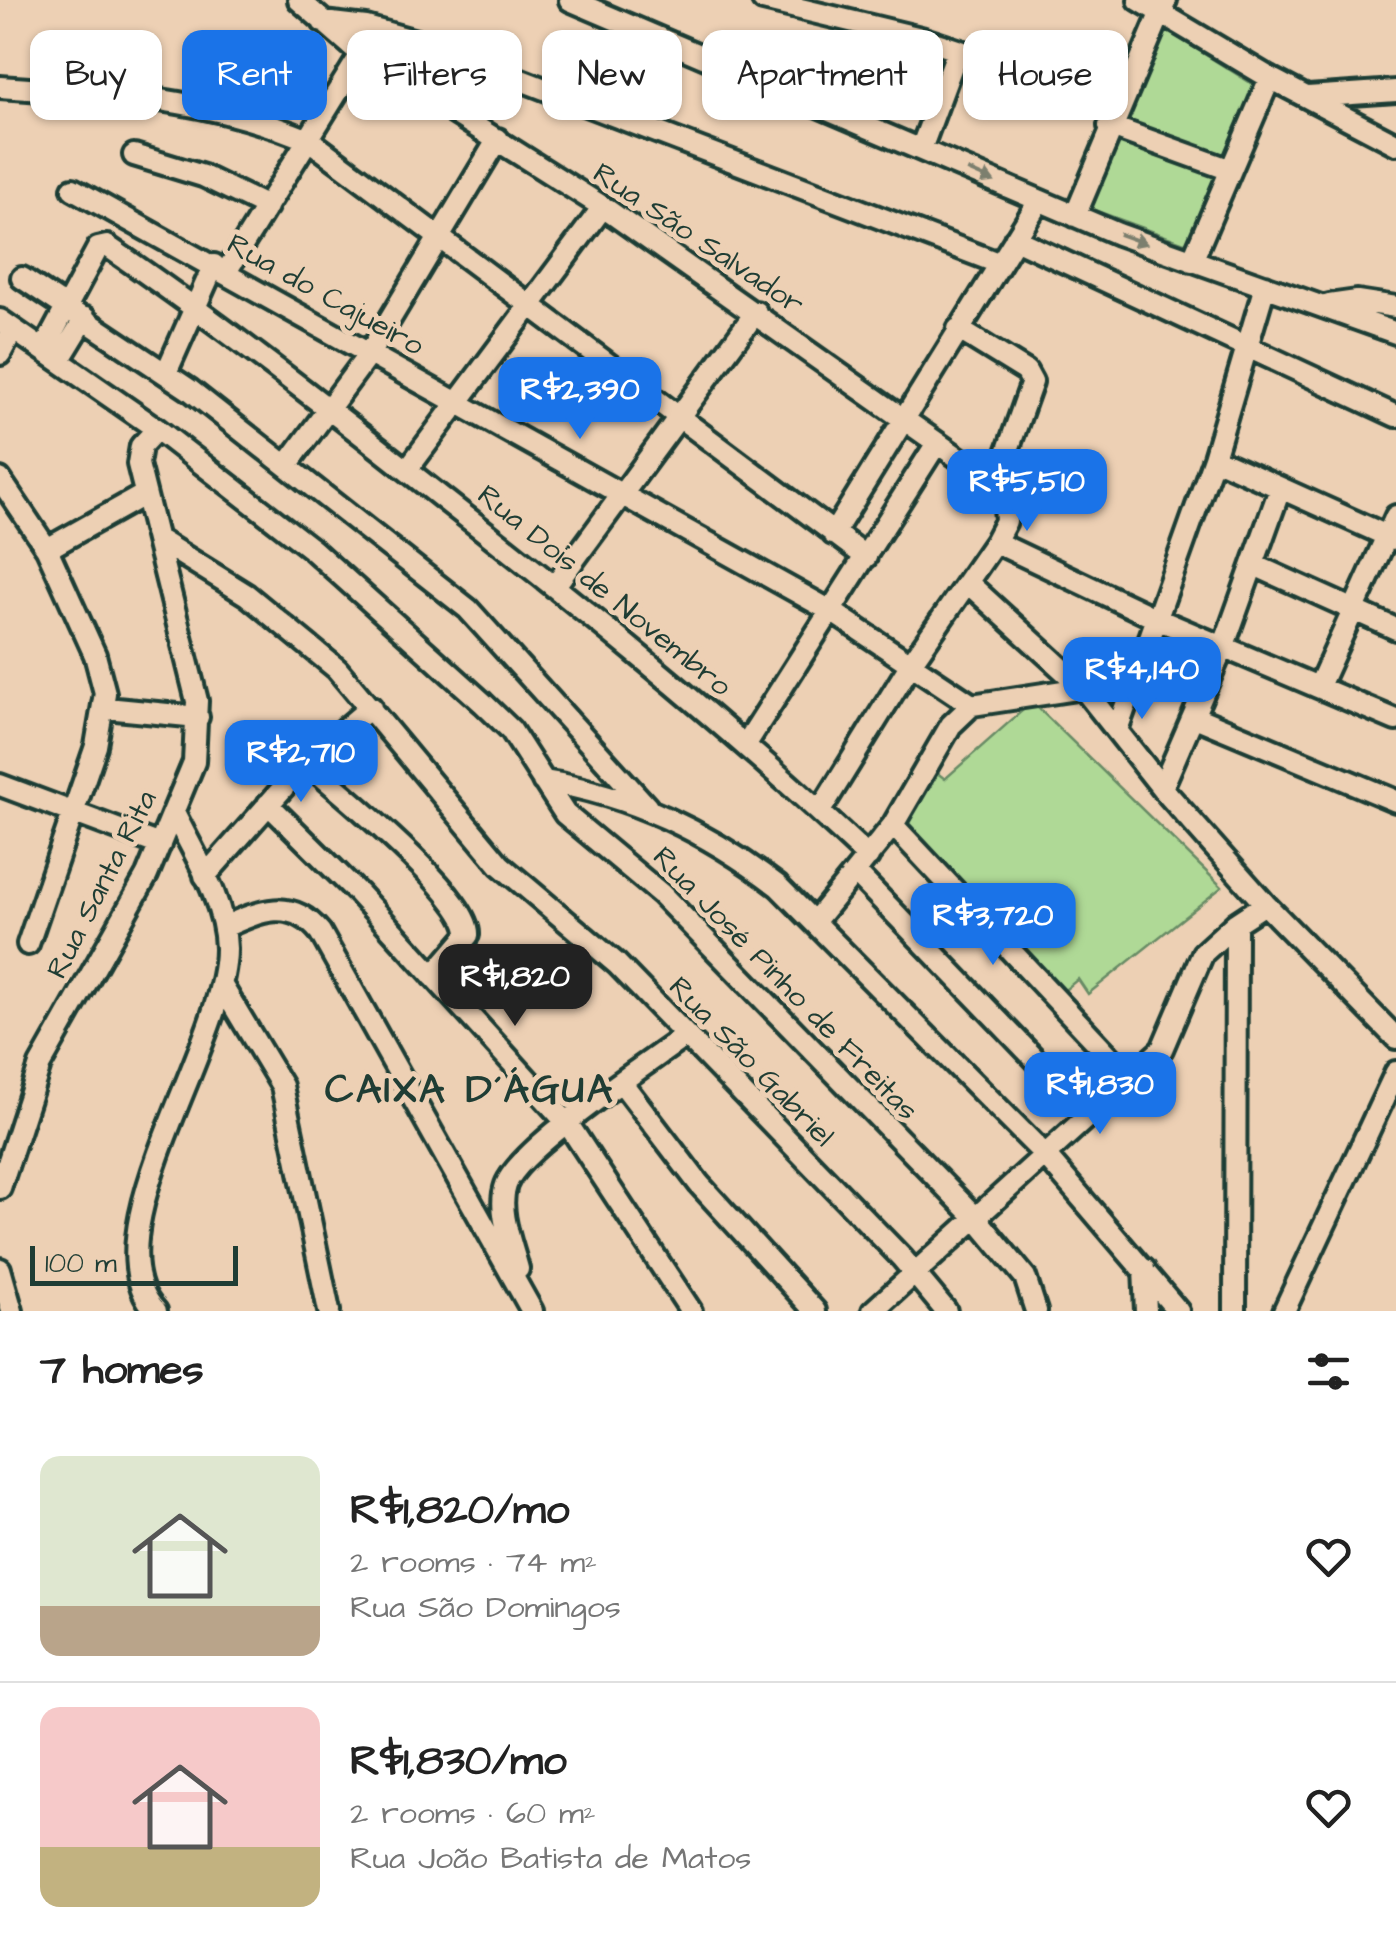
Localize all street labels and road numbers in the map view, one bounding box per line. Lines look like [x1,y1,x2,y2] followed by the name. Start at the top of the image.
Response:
[585,153,812,325] street label: Rua São Salvador
[219,223,432,366] street label: Rua do Cajueiro
[468,475,741,707] street label: Rua Dois de Novembro
[36,783,167,986] street label: Rua Santa Rita
[643,837,928,1130] street label: Rua José Pinho de Freitas
[659,967,844,1156] street label: Rua São Gabriel

